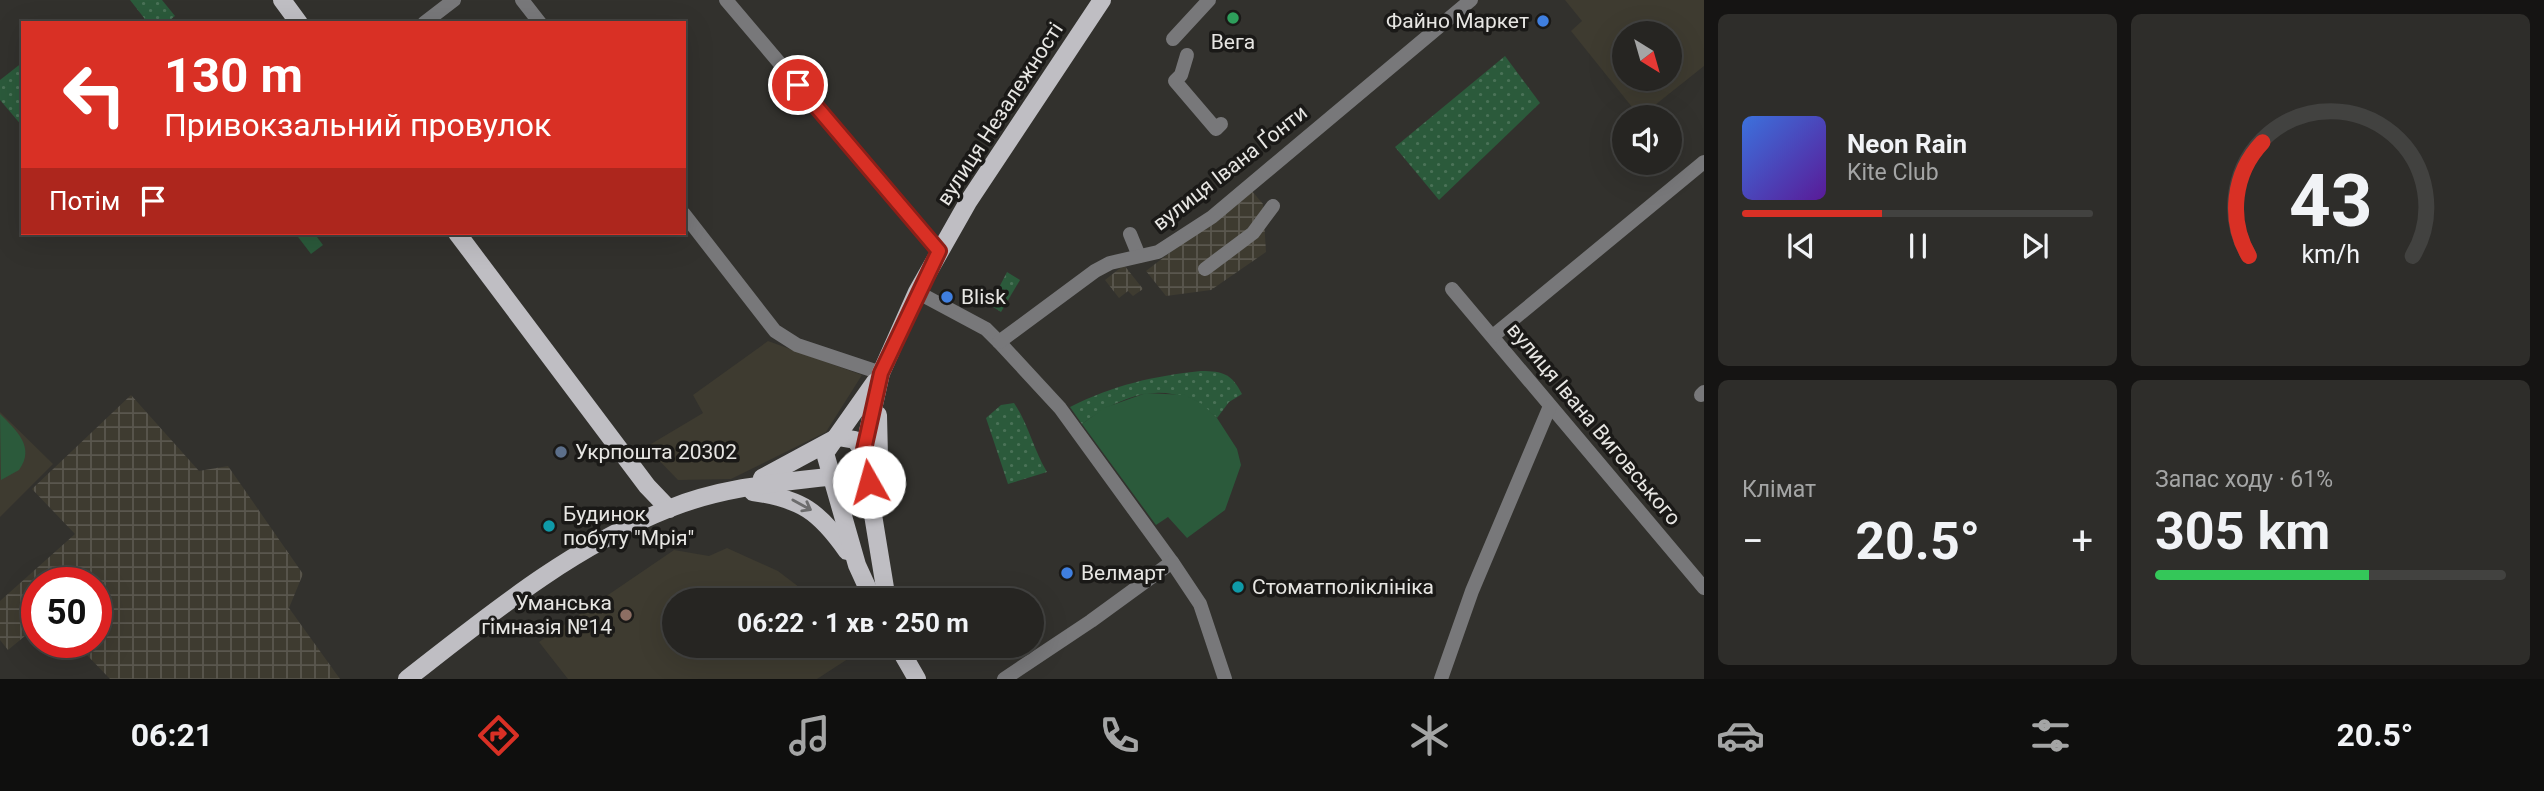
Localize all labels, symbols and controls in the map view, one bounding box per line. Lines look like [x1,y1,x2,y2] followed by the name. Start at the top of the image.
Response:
[1386,9,1529,33] place label: Файно Маркет
[1225,10,1241,26] marker: Вега
[1535,13,1551,29] marker: Файно Маркет
[932,18,1068,210] street label: вулиця Незалежності
[1612,21,1682,91] north arrow
[1612,21,1682,175] map controls
[1211,30,1255,54] place label: Вега
[164,47,303,104] text: 130 m
[49,49,140,140] icon: left
[768,55,828,115] pin
[779,66,817,104] icon: arrive
[1148,100,1312,236] street label: вулиця Івана Ґонти
[1612,105,1682,175] button: sound
[164,106,551,144] text: Привокзальний провулок
[1847,129,1967,159] text: Neon Rain
[1847,159,1939,186] text: Kite Club
[2289,159,2372,245] text: 43
[134,182,172,220] icon: arrive
[49,186,120,216] text: Потім
[1782,227,1820,265] icon: previous
[1899,227,1937,265] icon: pause
[2016,227,2054,265] icon: next
[2301,240,2360,269] text: km/h
[961,285,1006,309] place label: Blisk
[939,289,955,305] marker: Blisk
[1502,318,1686,530] street label: вулиця Івана Виговського
[575,440,737,464] place label: Укрпошта 20302
[553,444,569,460] marker: Укрпошта 20302
[832,445,906,519] position arrow
[2155,466,2333,493] text: Запас ходу · 61%
[1742,476,1816,503] text: Клімат
[791,498,811,512] one-way arrow
[2155,501,2330,562] text: 305 km
[563,502,694,550] place label: Будинок побуту "Мрія"
[1855,511,1980,572] text: 20.5°
[541,518,557,534] marker: Будинок побуту "Мрія"
[1742,519,1764,563] text: −
[2071,519,2093,563] text: +
[1081,561,1165,585] place label: Велмарт
[1059,565,1075,581] marker: Велмарт
[21,567,112,658] speed limit sign: 50
[1252,575,1434,599] place label: Стоматполіклініка
[1230,579,1246,595] marker: Стоматполіклініка
[481,591,612,639] place label: Уманська гімназія №14
[618,607,634,623] marker: Уманська гімназія №14
[737,608,969,638] text: 06:22 · 1 хв · 250 m
[474,711,523,760] icon: directions
[785,711,834,760] icon: music
[1095,711,1144,760] icon: phone
[1405,711,1454,760] icon: climate
[1716,711,1765,760] icon: car
[2026,711,2075,760] icon: filters
[131,716,213,754] text: 06:21
[2336,716,2413,754] text: 20.5°

